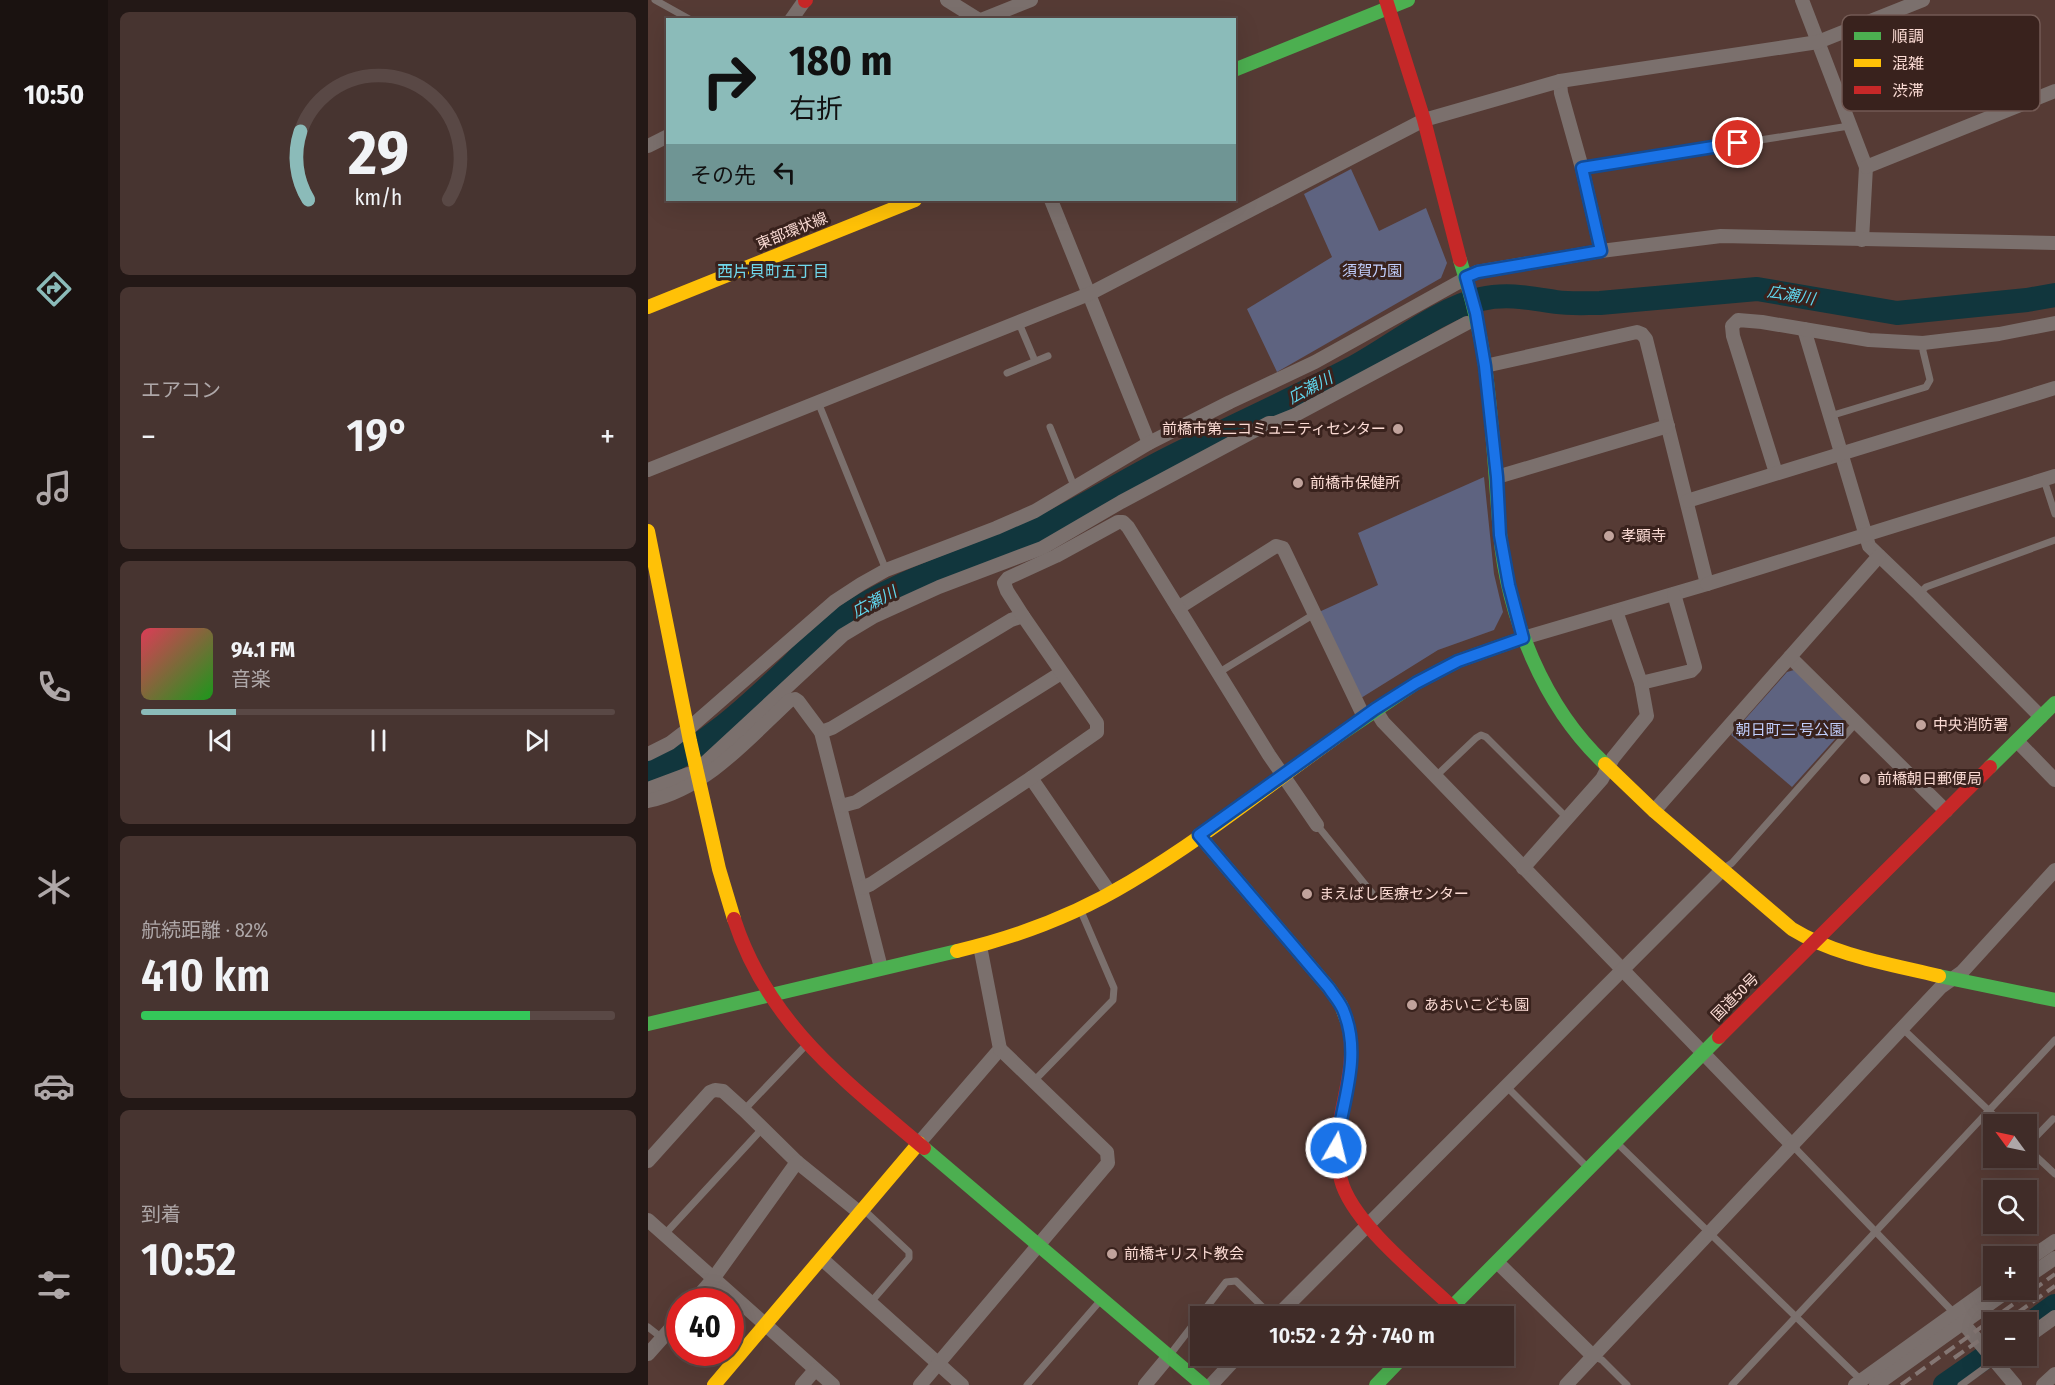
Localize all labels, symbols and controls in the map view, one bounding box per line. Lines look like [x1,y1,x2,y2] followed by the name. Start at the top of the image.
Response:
[1842,15,2040,111] legend
[1892,27,1924,46] text: 順調
[789,36,893,86] text: 180 m
[690,42,768,120] icon: right
[1892,54,1924,73] text: 混雑
[24,79,84,111] text: 10:50
[1892,81,1924,100] text: 渋滞
[789,93,843,125] text: 右折
[347,116,408,191] text: 29
[1712,117,1763,168] pin
[1721,126,1754,159] icon: arrive
[768,156,801,189] icon: left
[690,162,756,189] text: その先
[354,186,402,212] text: km/h
[754,209,830,253] street label: 東部環状線
[717,262,829,281] district label: 西片貝町五丁目
[1342,262,1402,280] park label: 須賀乃園
[33,268,75,310] icon: directions
[1766,281,1818,309] water label: 広瀬川
[1284,367,1337,408] water label: 広瀬川
[141,378,221,402] text: エアコン
[347,409,409,463] text: 19°
[141,417,156,457] text: −
[600,417,615,457] text: +
[1162,420,1386,438] place label: 前橋市第二コミュニティセンター
[1391,422,1405,436] marker: 前橋市第二コミュニティセンター
[33,467,75,509] icon: music
[1310,474,1400,492] place label: 前橋市保健所
[1291,476,1305,490] marker: 前橋市保健所
[1621,527,1666,545] place label: 孝顕寺
[1602,529,1616,543] marker: 孝顕寺
[848,581,901,622] water label: 広瀬川
[231,636,295,663] text: 94.1 FM
[33,666,75,708] icon: phone
[231,667,271,691] text: 音楽
[1933,716,2008,734] place label: 中央消防署
[1914,718,1928,732] marker: 中央消防署
[1736,721,1844,739] park label: 朝日町二 号公園
[204,724,237,757] icon: previous
[362,724,395,757] icon: pause
[520,724,553,757] icon: next
[1877,770,1982,788] place label: 前橋朝日郵便局
[1858,772,1872,786] marker: 前橋朝日郵便局
[33,866,75,908] icon: climate
[1319,885,1469,903] place label: まえばし医療センター
[1300,887,1314,901] marker: まえばし医療センター
[141,918,268,942] text: 航続距離 · 82%
[141,949,270,1003] text: 410 km
[1708,970,1762,1024] street label: 国道50号
[1424,996,1529,1014] place label: あおいこども園
[1405,998,1419,1012] marker: あおいこども園
[33,1065,75,1107] icon: car
[1983,1114,2037,1168] north arrow
[1983,1114,2037,1366] map controls
[1304,1116,1368,1180] position arrow
[1983,1180,2037,1234] button: search
[141,1202,181,1226] text: 到着
[141,1233,236,1287] text: 10:52
[1124,1245,1244,1263] place label: 前橋キリスト教会
[1983,1246,2037,1300] button: +
[1105,1247,1119,1261] marker: 前橋キリスト教会
[33,1264,75,1306] icon: filters
[666,1288,744,1366] speed limit sign: 40
[1983,1312,2037,1366] button: −
[1269,1322,1435,1349] text: 10:52 · 2 分 · 740 m

